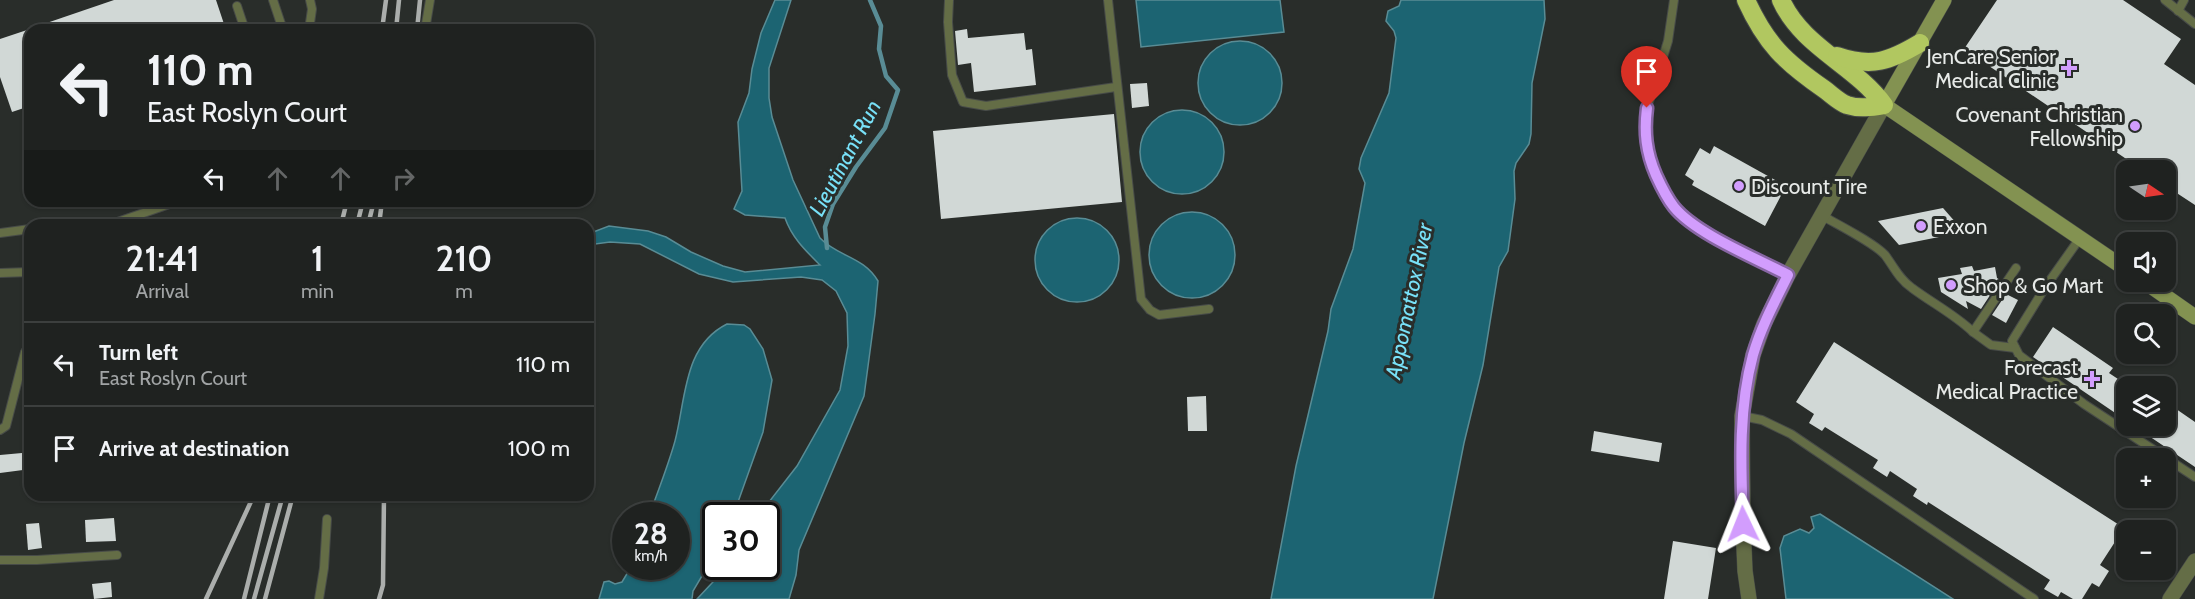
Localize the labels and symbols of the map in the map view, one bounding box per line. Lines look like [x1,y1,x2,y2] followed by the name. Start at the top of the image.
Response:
[1925,44,2056,93] place label: JenCare Senior Medical Clinic
[1621,46,1672,108] pin
[2060,59,2078,77] marker: JenCare Senior Medical Clinic
[803,95,887,221] water label: Lieutinant Run
[1955,102,2123,151] place label: Covenant Christian Fellowship
[2128,119,2142,133] marker: Covenant Christian Fellowship
[2116,160,2176,220] north arrow
[1751,174,1867,199] place label: Discount Tire
[1732,179,1746,193] marker: Discount Tire
[1933,214,1987,239] place label: Exxon
[1914,219,1928,233] marker: Exxon
[1379,220,1439,382] water label: Appomattox River
[1963,273,2103,298] place label: Shop & Go Mart
[1944,278,1958,292] marker: Shop & Go Mart
[1935,355,2078,404] place label: Forecast Medical Practice
[2083,370,2101,388] marker: Forecast Medical Practice
[1711,492,1775,556] position arrow
[702,502,780,580] speed limit sign: 30

